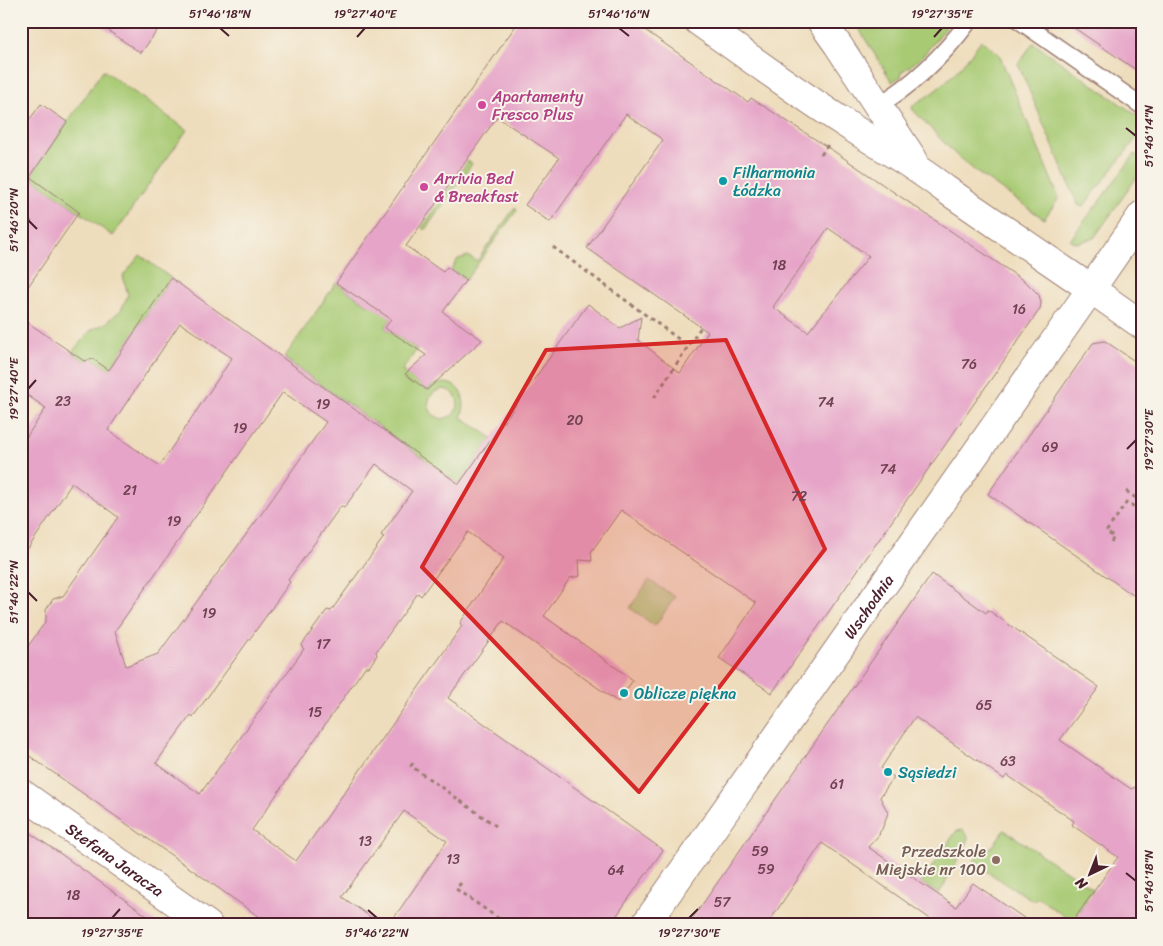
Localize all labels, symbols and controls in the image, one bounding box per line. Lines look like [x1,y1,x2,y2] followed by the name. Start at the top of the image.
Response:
[189,3,252,25] text: 51°46'18"N
[334,3,398,25] text: 19°27'40"E
[588,3,651,25] text: 51°46'16"N
[911,3,974,25] text: 19°27'35"E
[491,82,584,129] place label: Apartamenty Fresco Plus
[476,99,488,111] marker: Apartamenty Fresco Plus
[1138,104,1160,167] text: 51°46'14"N
[733,158,816,205] place label: Filharmonia Łódzka
[433,164,519,211] place label: Arrivia Bed & Breakfast
[717,175,729,187] marker: Filharmonia Łódzka
[418,181,430,193] marker: Arrivia Bed & Breakfast
[3,187,25,252] text: 51°46'20"N
[772,253,787,278] house number: 18
[1012,297,1026,322] house number: 16
[961,352,977,377] house number: 76
[3,356,25,420] text: 19°27'40"E
[55,389,71,414] house number: 23
[818,390,835,415] house number: 74
[316,392,331,417] house number: 19
[567,408,584,433] house number: 20
[1138,408,1160,471] text: 19°27'30"E
[233,416,248,441] house number: 19
[1042,435,1059,460] house number: 69
[880,457,897,482] house number: 74
[123,478,137,503] house number: 21
[791,484,807,509] house number: 72
[167,509,182,534] house number: 19
[3,560,25,624] text: 51°46'22"N
[835,568,901,645] street label: Wschodnia
[202,601,217,626] house number: 19
[316,632,331,657] house number: 17
[634,679,736,708] place label: Oblicze piękna
[618,687,630,699] marker: Oblicze piękna
[976,693,993,718] house number: 65
[308,700,323,725] house number: 15
[1000,749,1016,774] house number: 63
[898,758,957,787] place label: Sąsiedzi
[882,766,894,778] marker: Sąsiedzi
[830,772,844,797] house number: 61
[60,814,170,904] street label: Stefana Jaracza
[358,829,372,854] house number: 13
[876,837,986,884] place label: Przedszkole Miejskie nr 100
[751,839,769,864] house number: 59
[446,847,460,872] house number: 13
[1066,848,1116,898] north arrow
[1138,849,1160,912] text: 51°46'18"N
[990,854,1002,866] marker: Przedszkole Miejskie nr 100
[757,857,775,882] house number: 59
[608,858,625,883] house number: 64
[1069,870,1094,896] text: N
[66,883,81,908] house number: 18
[714,890,731,915] house number: 57
[81,922,144,944] text: 19°27'35"E
[345,922,409,944] text: 51°46'22"N
[658,922,721,944] text: 19°27'30"E

